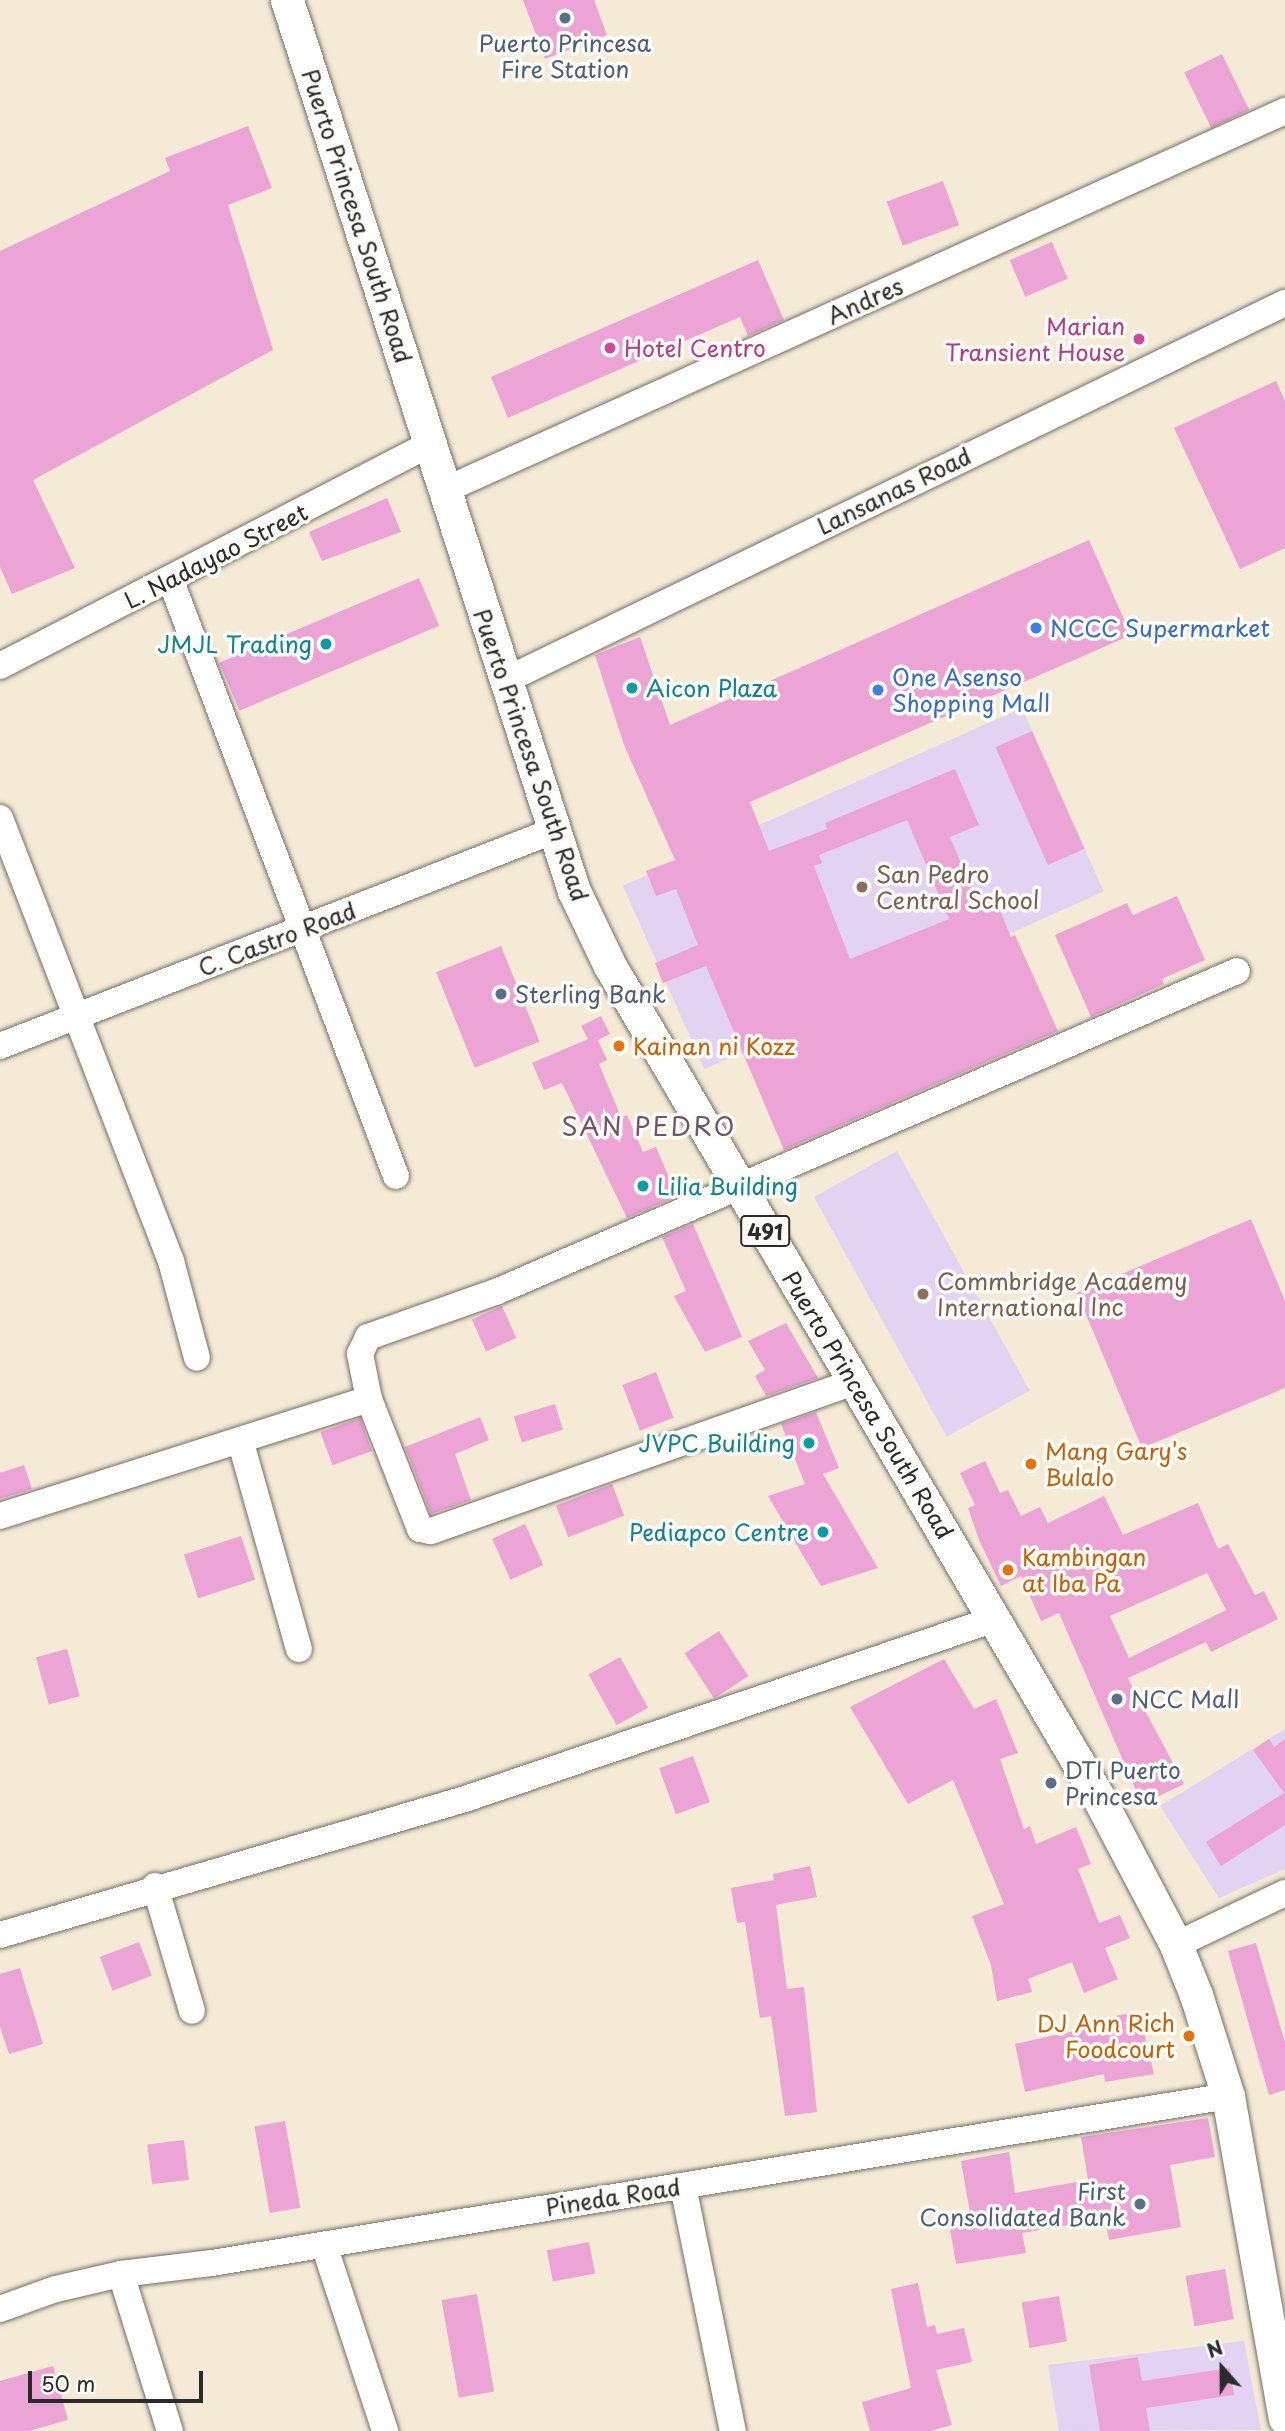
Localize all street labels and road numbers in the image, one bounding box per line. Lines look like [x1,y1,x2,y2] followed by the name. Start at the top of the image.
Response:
[296,66,418,366] street label: Puerto Princesa South Road
[823,272,907,330] street label: Andres
[813,442,975,540] street label: Lansanas Road
[119,498,313,614] street label: L. Nadayao Street
[468,605,594,905] street label: Puerto Princesa South Road
[193,896,361,982] street label: C. Castro Road
[739,1214,791,1248] road number: 491
[777,1266,959,1544] street label: Puerto Princesa South Road
[543,2173,683,2221] street label: Pineda Road

